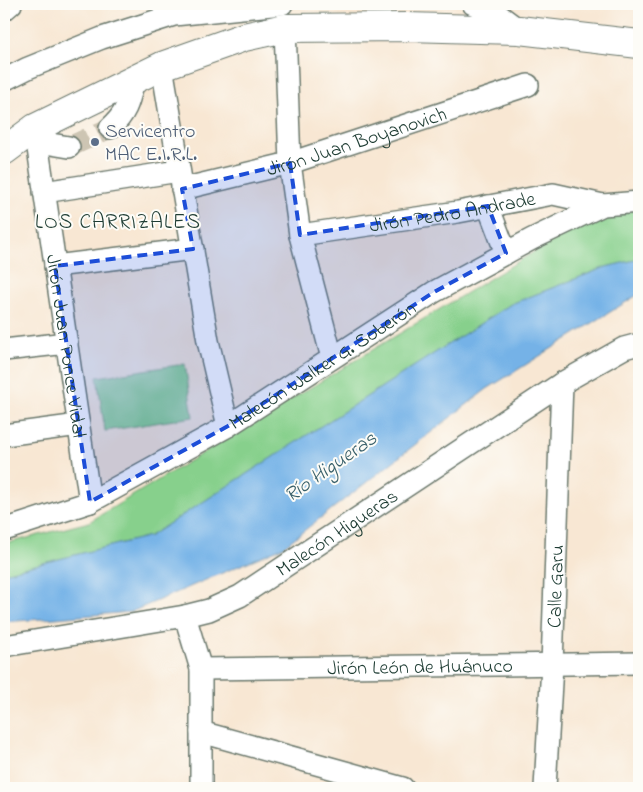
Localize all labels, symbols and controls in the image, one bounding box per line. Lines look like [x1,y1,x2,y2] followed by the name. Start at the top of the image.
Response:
[264,101,451,185] street label: Jirón Juan Boyanovich
[105,118,197,170] place label: Servicentro MAC E.I.R.L.
[89,136,101,148] marker: Servicentro MAC E.I.R.L.
[368,186,538,242] street label: Jirón Pedro Andrade
[35,208,201,238] district label: LOS CARRIZALES
[37,253,92,439] street label: Jirón Juan Ponce Vidal
[224,295,423,439] street label: Malecón Walker G. Soberón
[279,425,384,511] water label: Río Higueras
[271,483,405,585] street label: Malecón Higueras
[541,544,573,629] street label: Calle Garu
[327,653,513,684] street label: Jirón León de Huánuco

